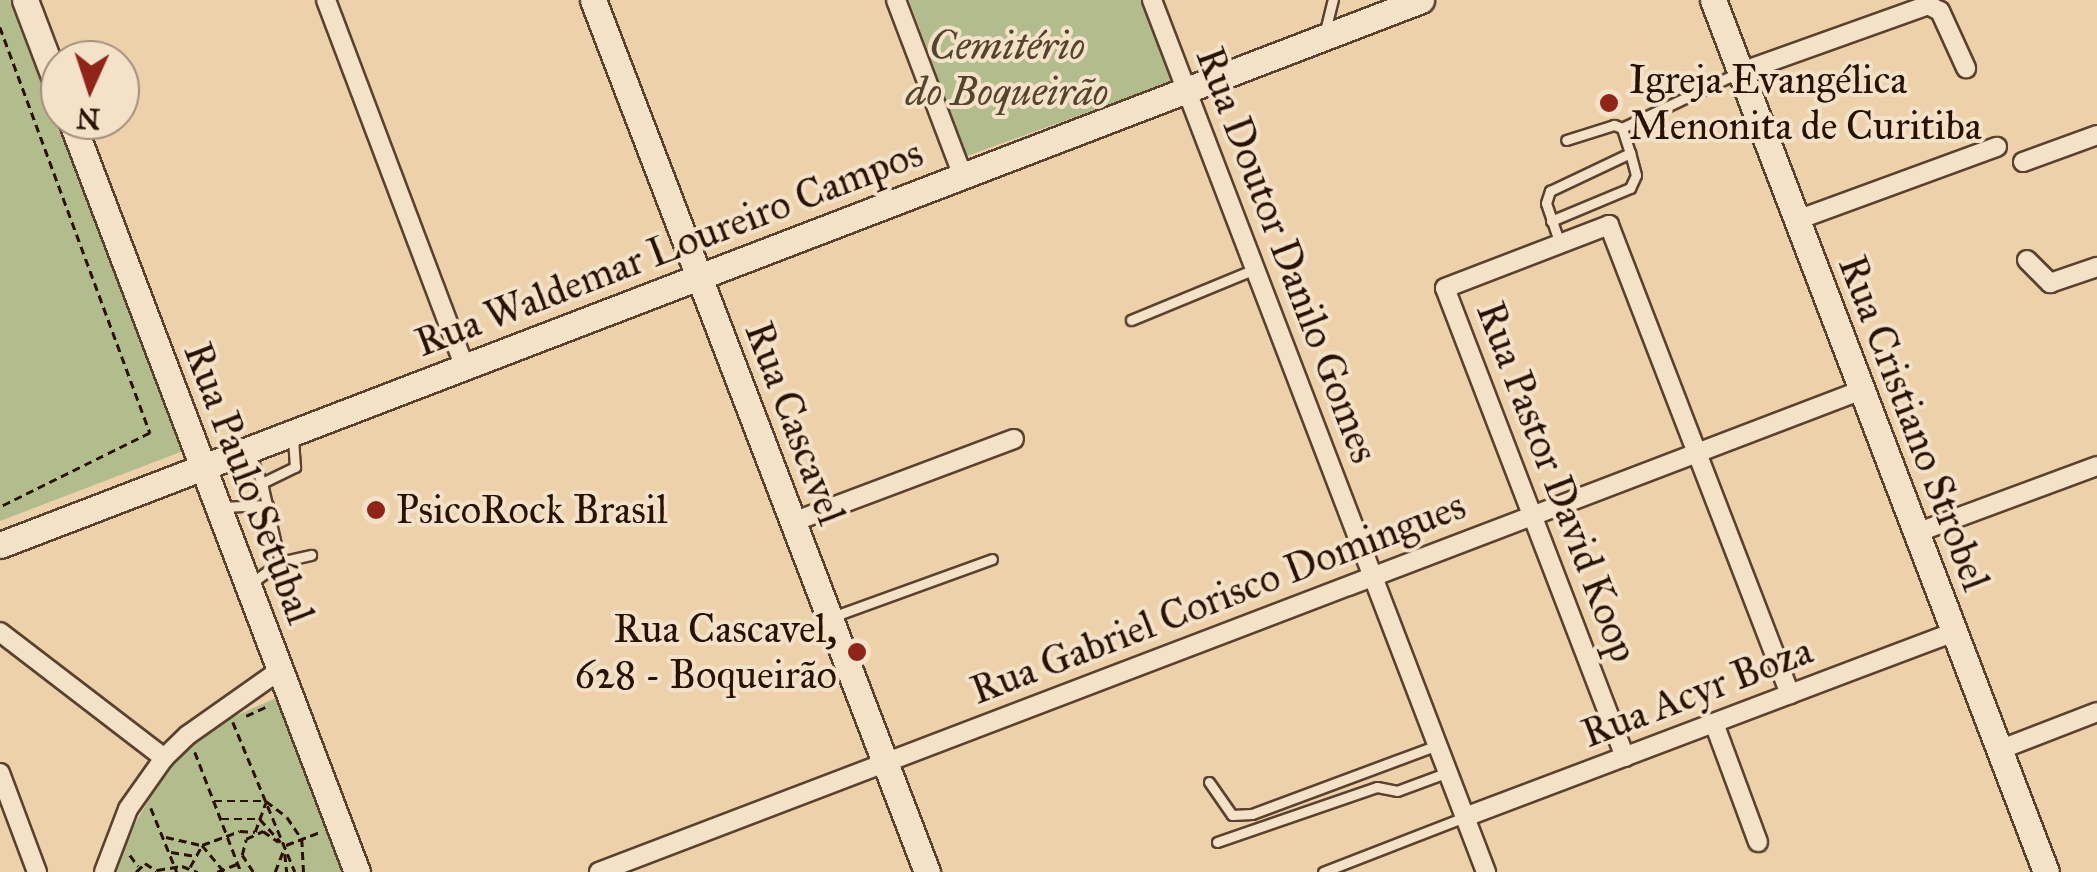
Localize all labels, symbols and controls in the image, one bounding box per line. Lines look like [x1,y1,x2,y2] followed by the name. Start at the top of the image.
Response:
[906,22,1108,116] park label: Cemitério do Boqueirão
[40,40,140,140] north arrow
[1186,40,1388,470] street label: Rua Doutor Danilo Gomes
[1629,56,1982,150] place label: Igreja Evangélica Menonita de Curitiba
[1598,92,1620,114] marker: Igreja Evangélica Menonita de Curitiba
[76,100,101,137] text: N
[409,129,929,367] street label: Rua Waldemar Loureiro Campos
[1828,249,2000,597] street label: Rua Cristiano Strobel
[1466,295,1648,669] street label: Rua Pastor David Koop
[734,315,856,531] street label: Rua Cascavel
[173,336,325,630] street label: Rua Paulo Setúbal
[964,481,1472,715] street label: Rua Gabriel Corisco Domingues
[396,486,668,534] place label: PsicoRock Brasil
[365,499,387,521] marker: PsicoRock Brasil
[574,605,837,699] place label: Rua Cascavel, 628 - Boqueirão
[1575,626,1819,758] street label: Rua Acyr Boza
[846,641,868,663] marker: Rua Cascavel, 628 - Boqueirão

